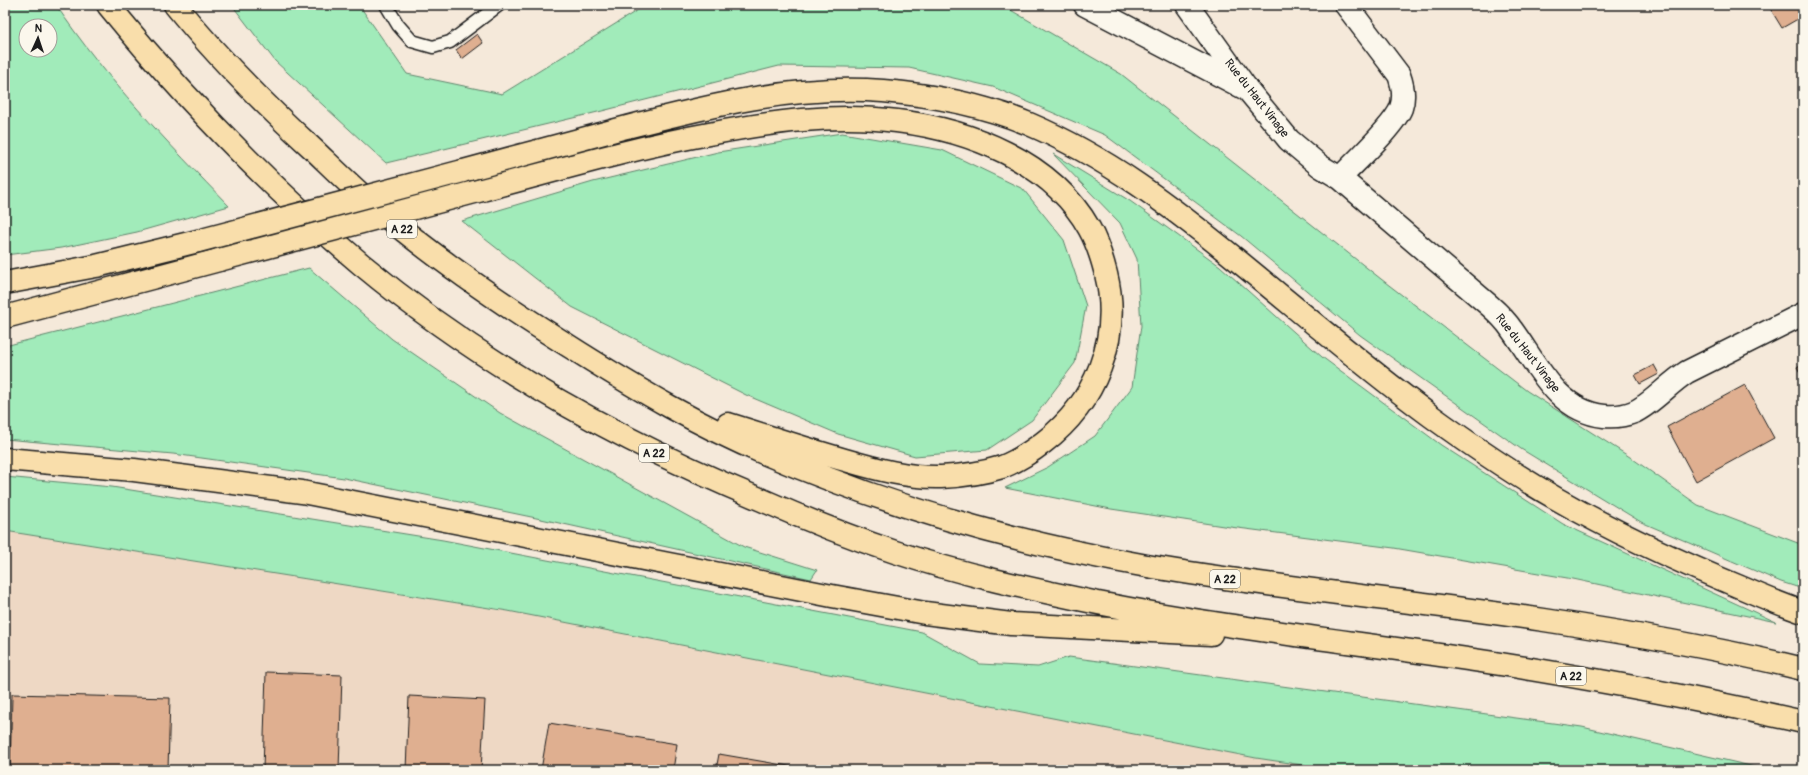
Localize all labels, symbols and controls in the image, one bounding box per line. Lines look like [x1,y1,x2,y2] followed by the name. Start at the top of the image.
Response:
[18,18,58,58] north arrow
[34,22,43,35] text: N
[1221,56,1292,141] street label: Rue du Haut Vinage
[387,220,417,238] road number: A 22
[1492,311,1563,396] street label: Rue du Haut Vinage
[639,444,669,462] road number: A 22
[1210,570,1240,588] road number: A 22
[1556,667,1586,685] road number: A 22

